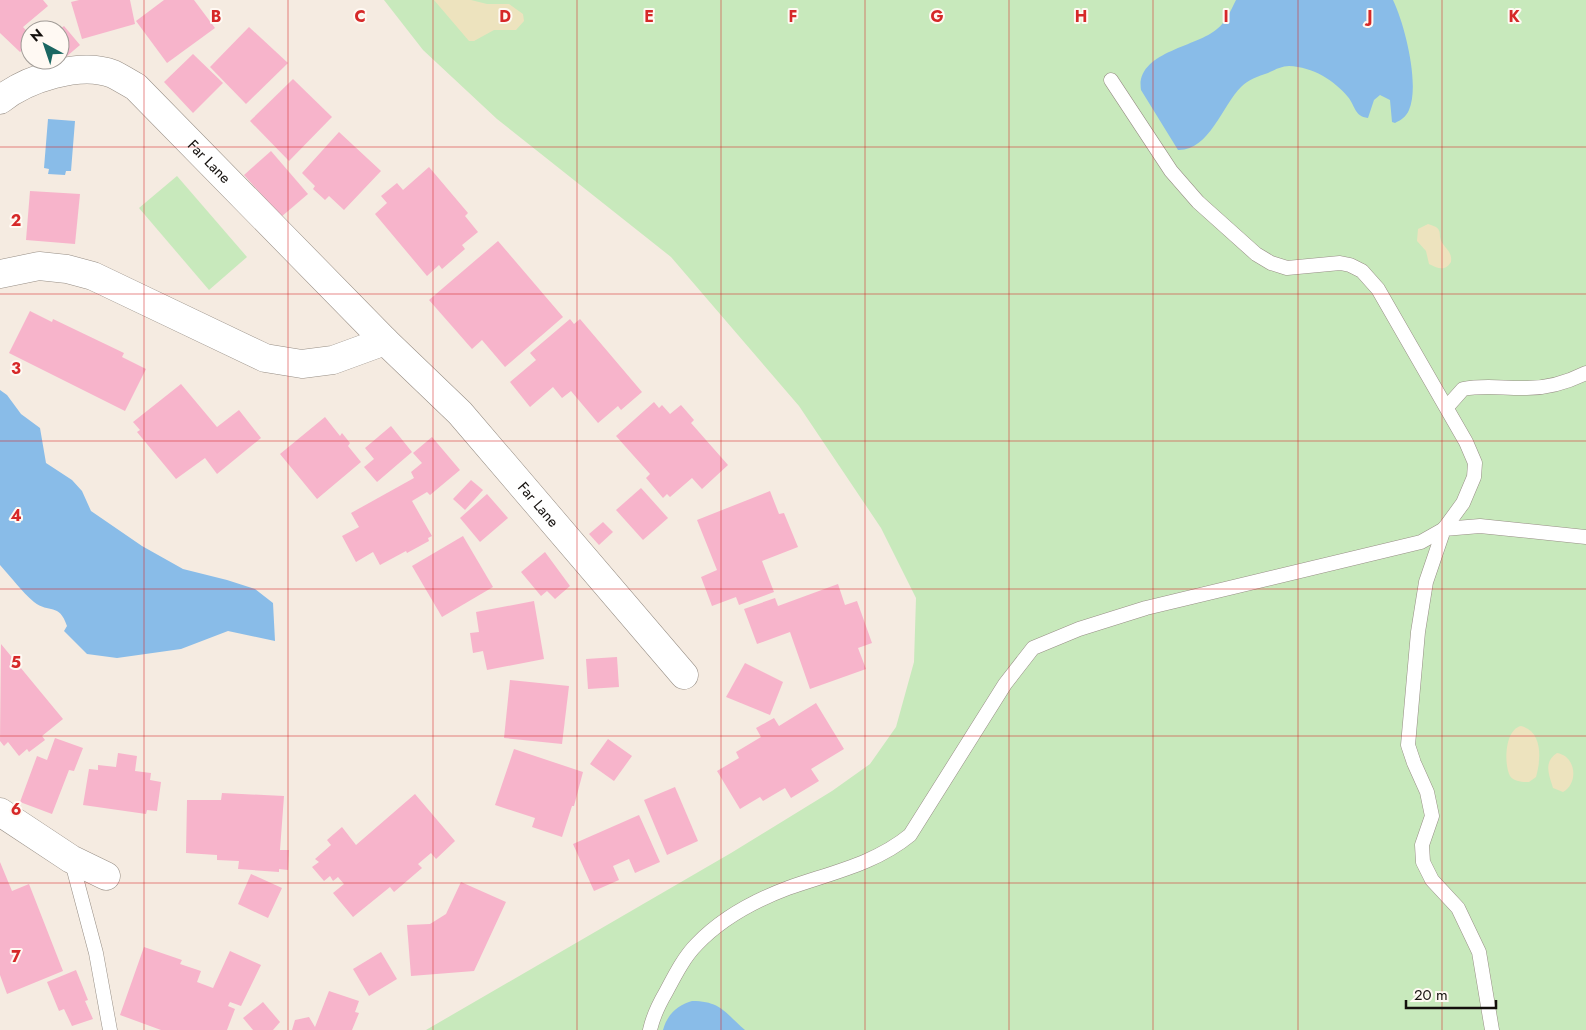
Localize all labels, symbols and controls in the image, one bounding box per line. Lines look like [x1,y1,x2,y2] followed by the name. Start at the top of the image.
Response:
[211,5,221,28] text: B
[354,5,366,28] text: C
[499,5,511,28] text: D
[644,5,654,28] text: E
[789,5,797,28] text: F
[930,5,944,28] text: G
[1075,5,1087,28] text: H
[1223,5,1229,28] text: I
[1364,5,1373,28] text: J
[1508,5,1520,28] text: K
[20,20,70,70] north arrow
[26,24,47,46] text: N
[183,135,236,189] street label: Far Lane
[11,209,21,232] text: 2
[11,357,21,380] text: 3
[513,477,564,532] street label: Far Lane
[10,504,22,527] text: 4
[11,651,21,674] text: 5
[11,798,21,821] text: 6
[11,945,21,968] text: 7
[1406,978,1496,1010] scale bar
[1414,984,1448,1006] text: 20 m

